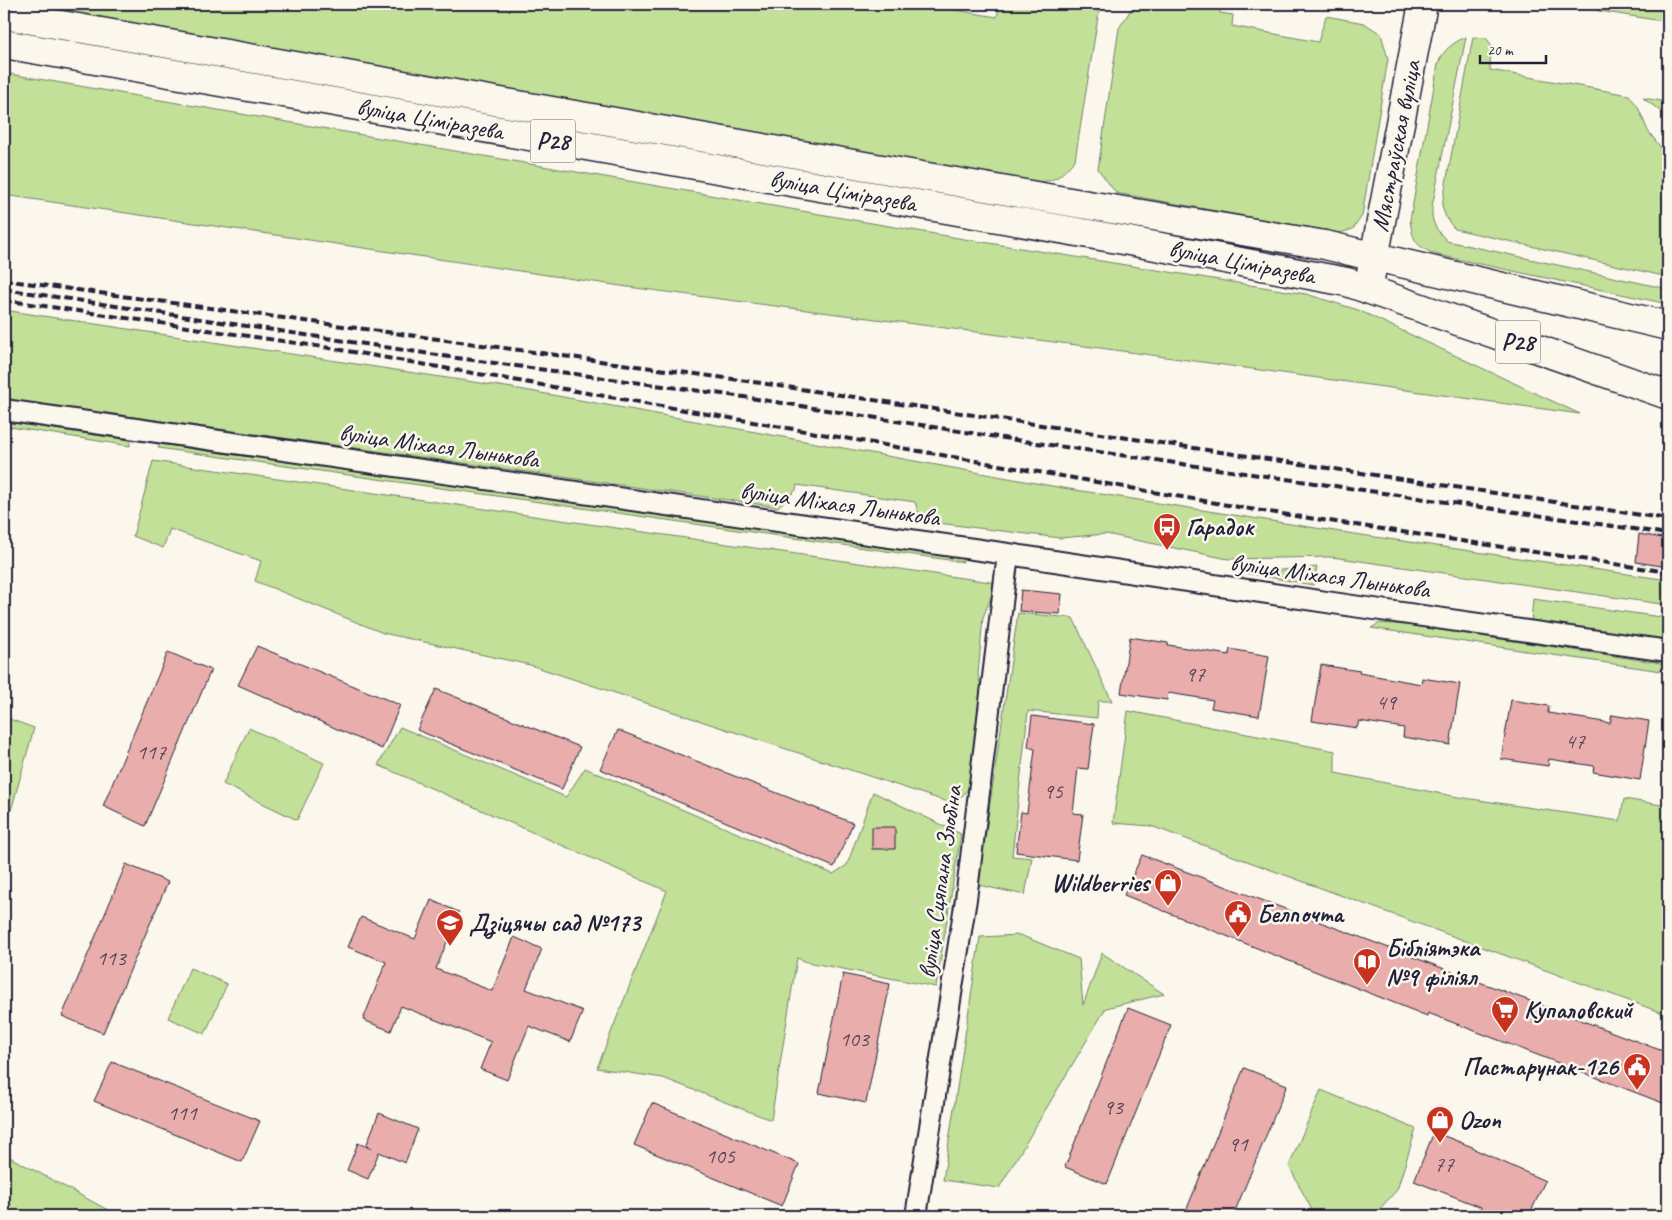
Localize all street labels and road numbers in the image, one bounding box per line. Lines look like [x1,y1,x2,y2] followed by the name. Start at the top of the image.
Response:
[1364,56,1429,234] street label: Мястраўская вуліца
[354,90,508,148] street label: вуліца Ціміразева
[530,120,576,162] road number: Р28
[767,162,921,220] street label: вуліца Ціміразева
[1166,232,1320,292] street label: вуліца Ціміразева
[1496,321,1540,364] road number: Р28
[337,416,543,476] street label: вуліца Міхася Лынькова
[738,474,944,534] street label: вуліца Міхася Лынькова
[1228,546,1434,606] street label: вуліца Міхася Лынькова
[911,782,970,980] street label: вуліца Сцяпана Злобіна

